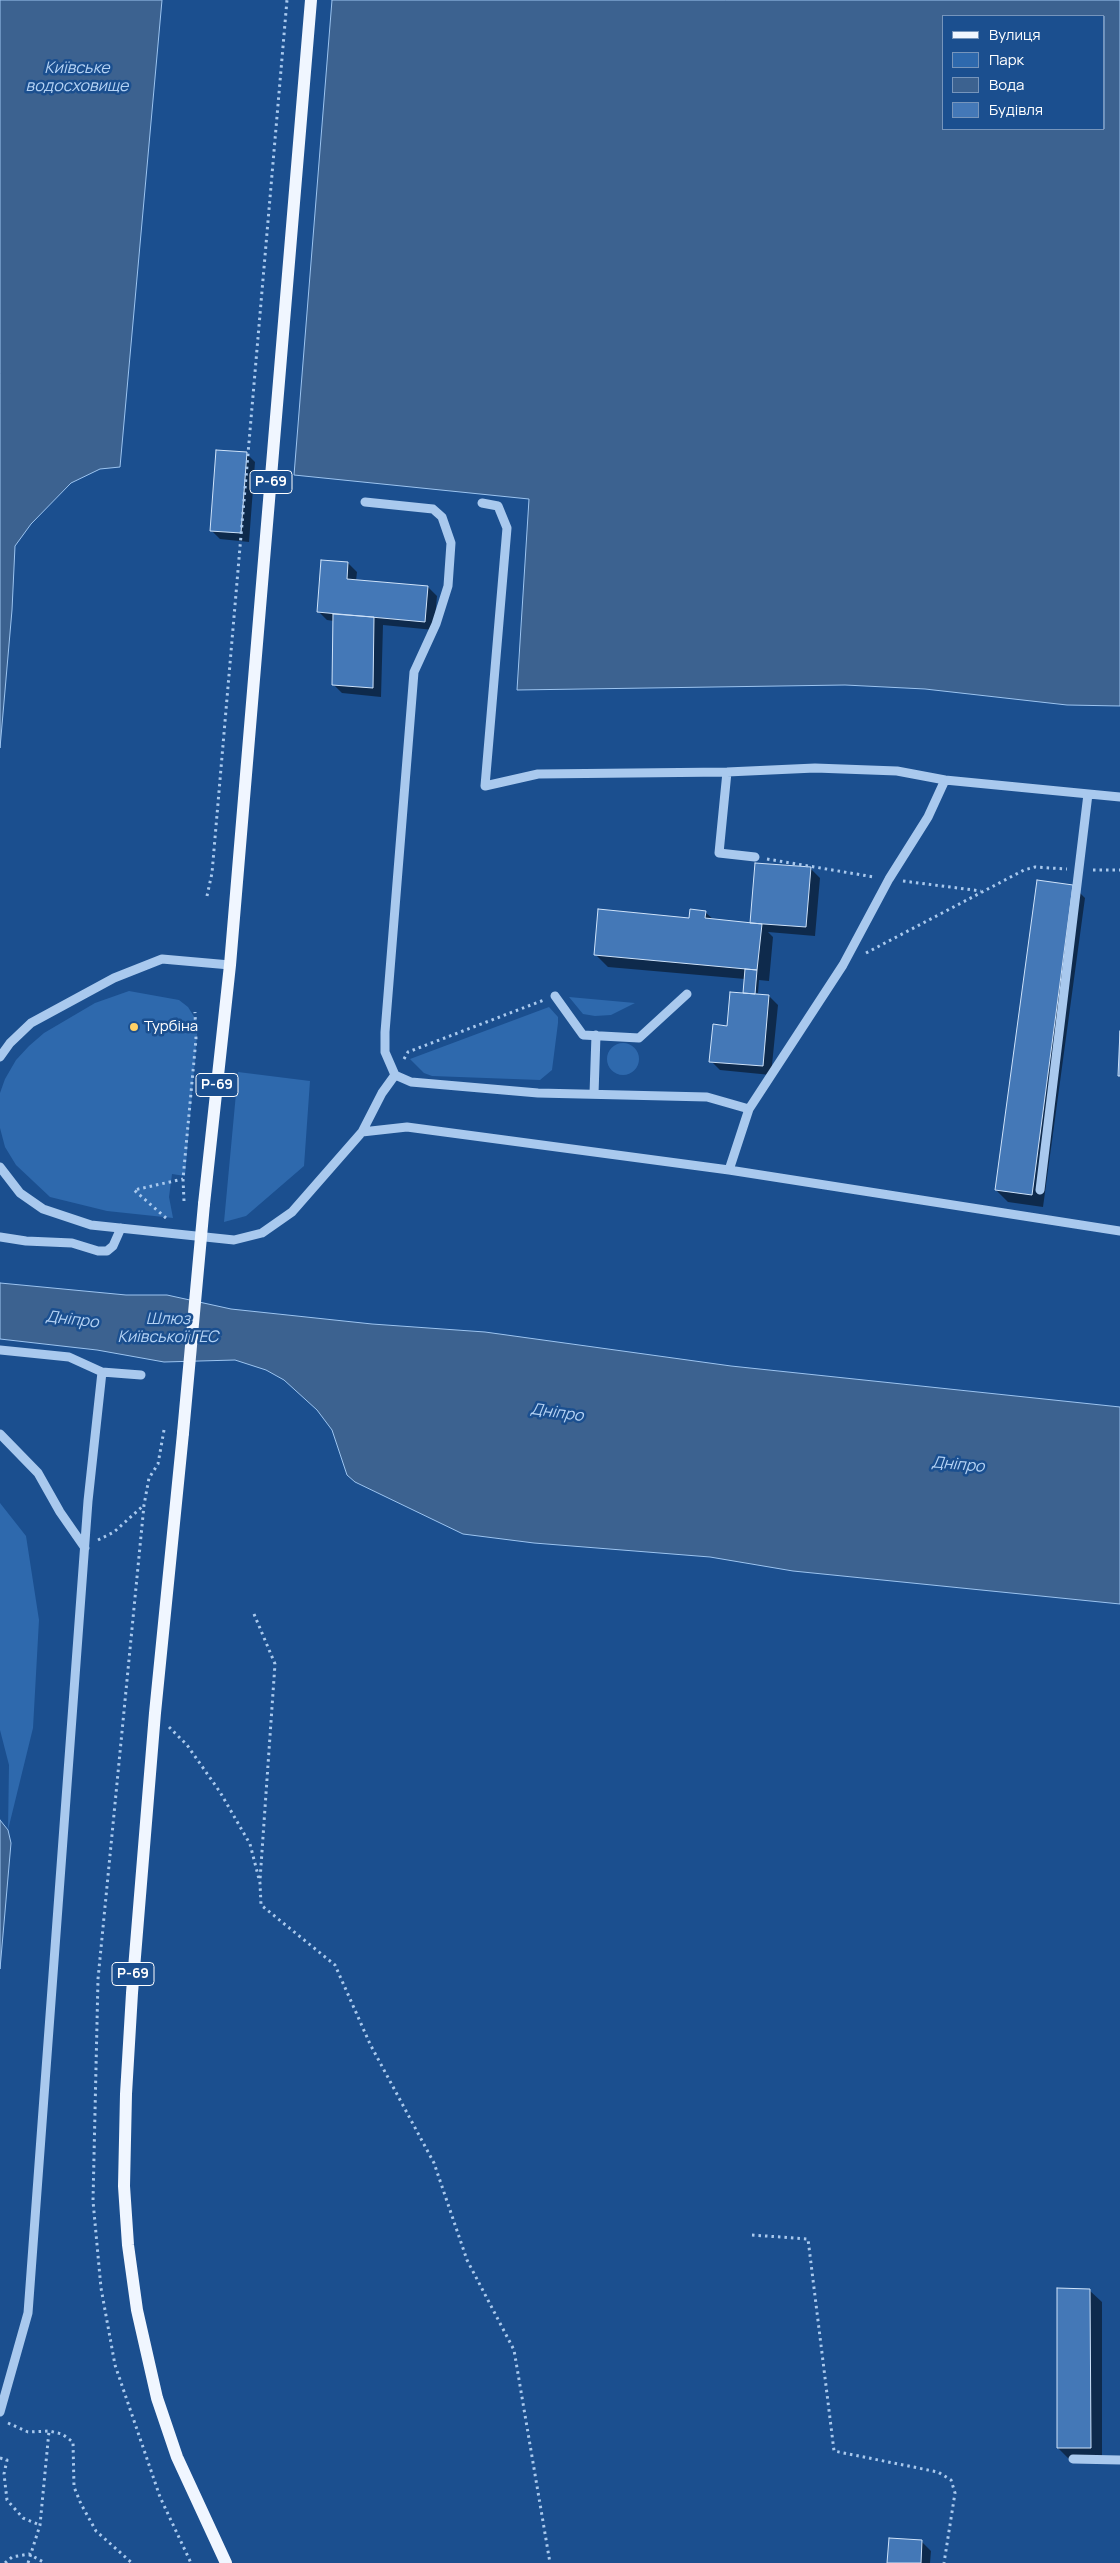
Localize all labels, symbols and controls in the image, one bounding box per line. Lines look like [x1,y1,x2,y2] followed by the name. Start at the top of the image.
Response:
[942,15,1105,130] legend
[989,24,1041,45] text: Вулиця
[989,49,1024,70] text: Парк
[26,59,128,97] water label: Київське водосховище
[989,74,1024,95] text: Вода
[989,99,1043,120] text: Будівля
[250,471,292,494] road number: Р-69
[144,1018,198,1036] place label: Турбіна
[128,1021,140,1033] marker: Турбіна
[196,1074,238,1096] road number: Р-69
[45,1307,99,1333] water label: Дніпро
[117,1310,219,1348] water label: Шлюз Київської ГЕС
[529,1400,585,1426] water label: Дніпро
[931,1453,985,1477] water label: Дніпро
[112,1962,154,1986] road number: Р-69

